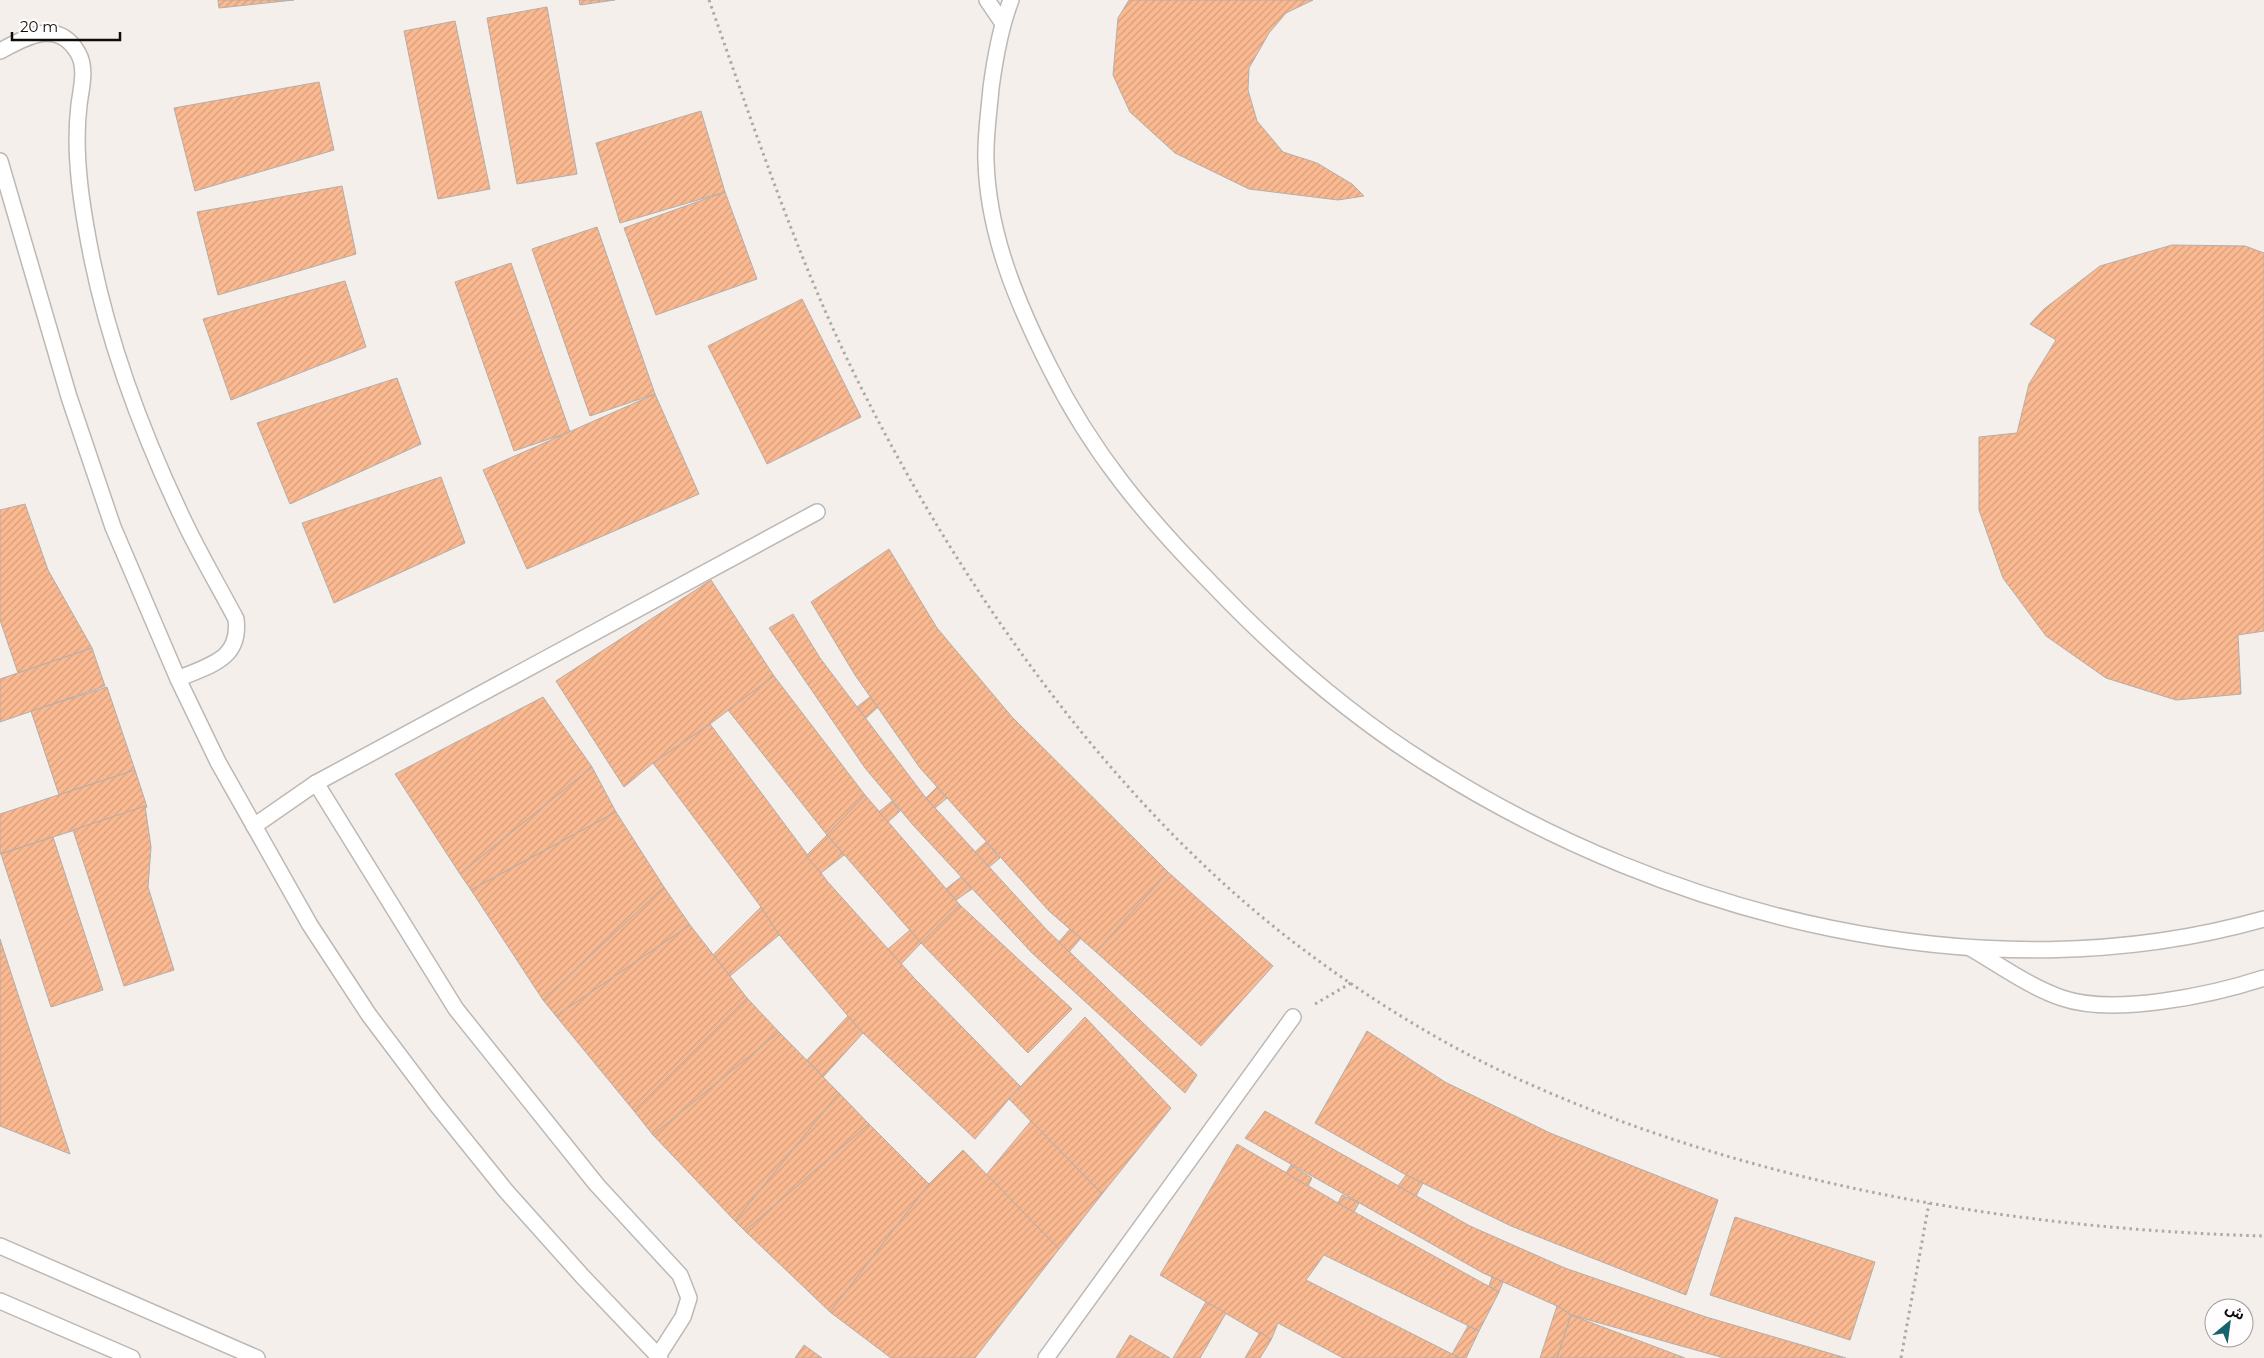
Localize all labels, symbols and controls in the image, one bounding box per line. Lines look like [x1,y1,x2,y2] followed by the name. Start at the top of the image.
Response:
[12,10,120,42] scale bar
[20,17,58,36] text: 20 m
[2204,1298,2254,1348] north arrow
[2223,1299,2248,1324] text: ش

